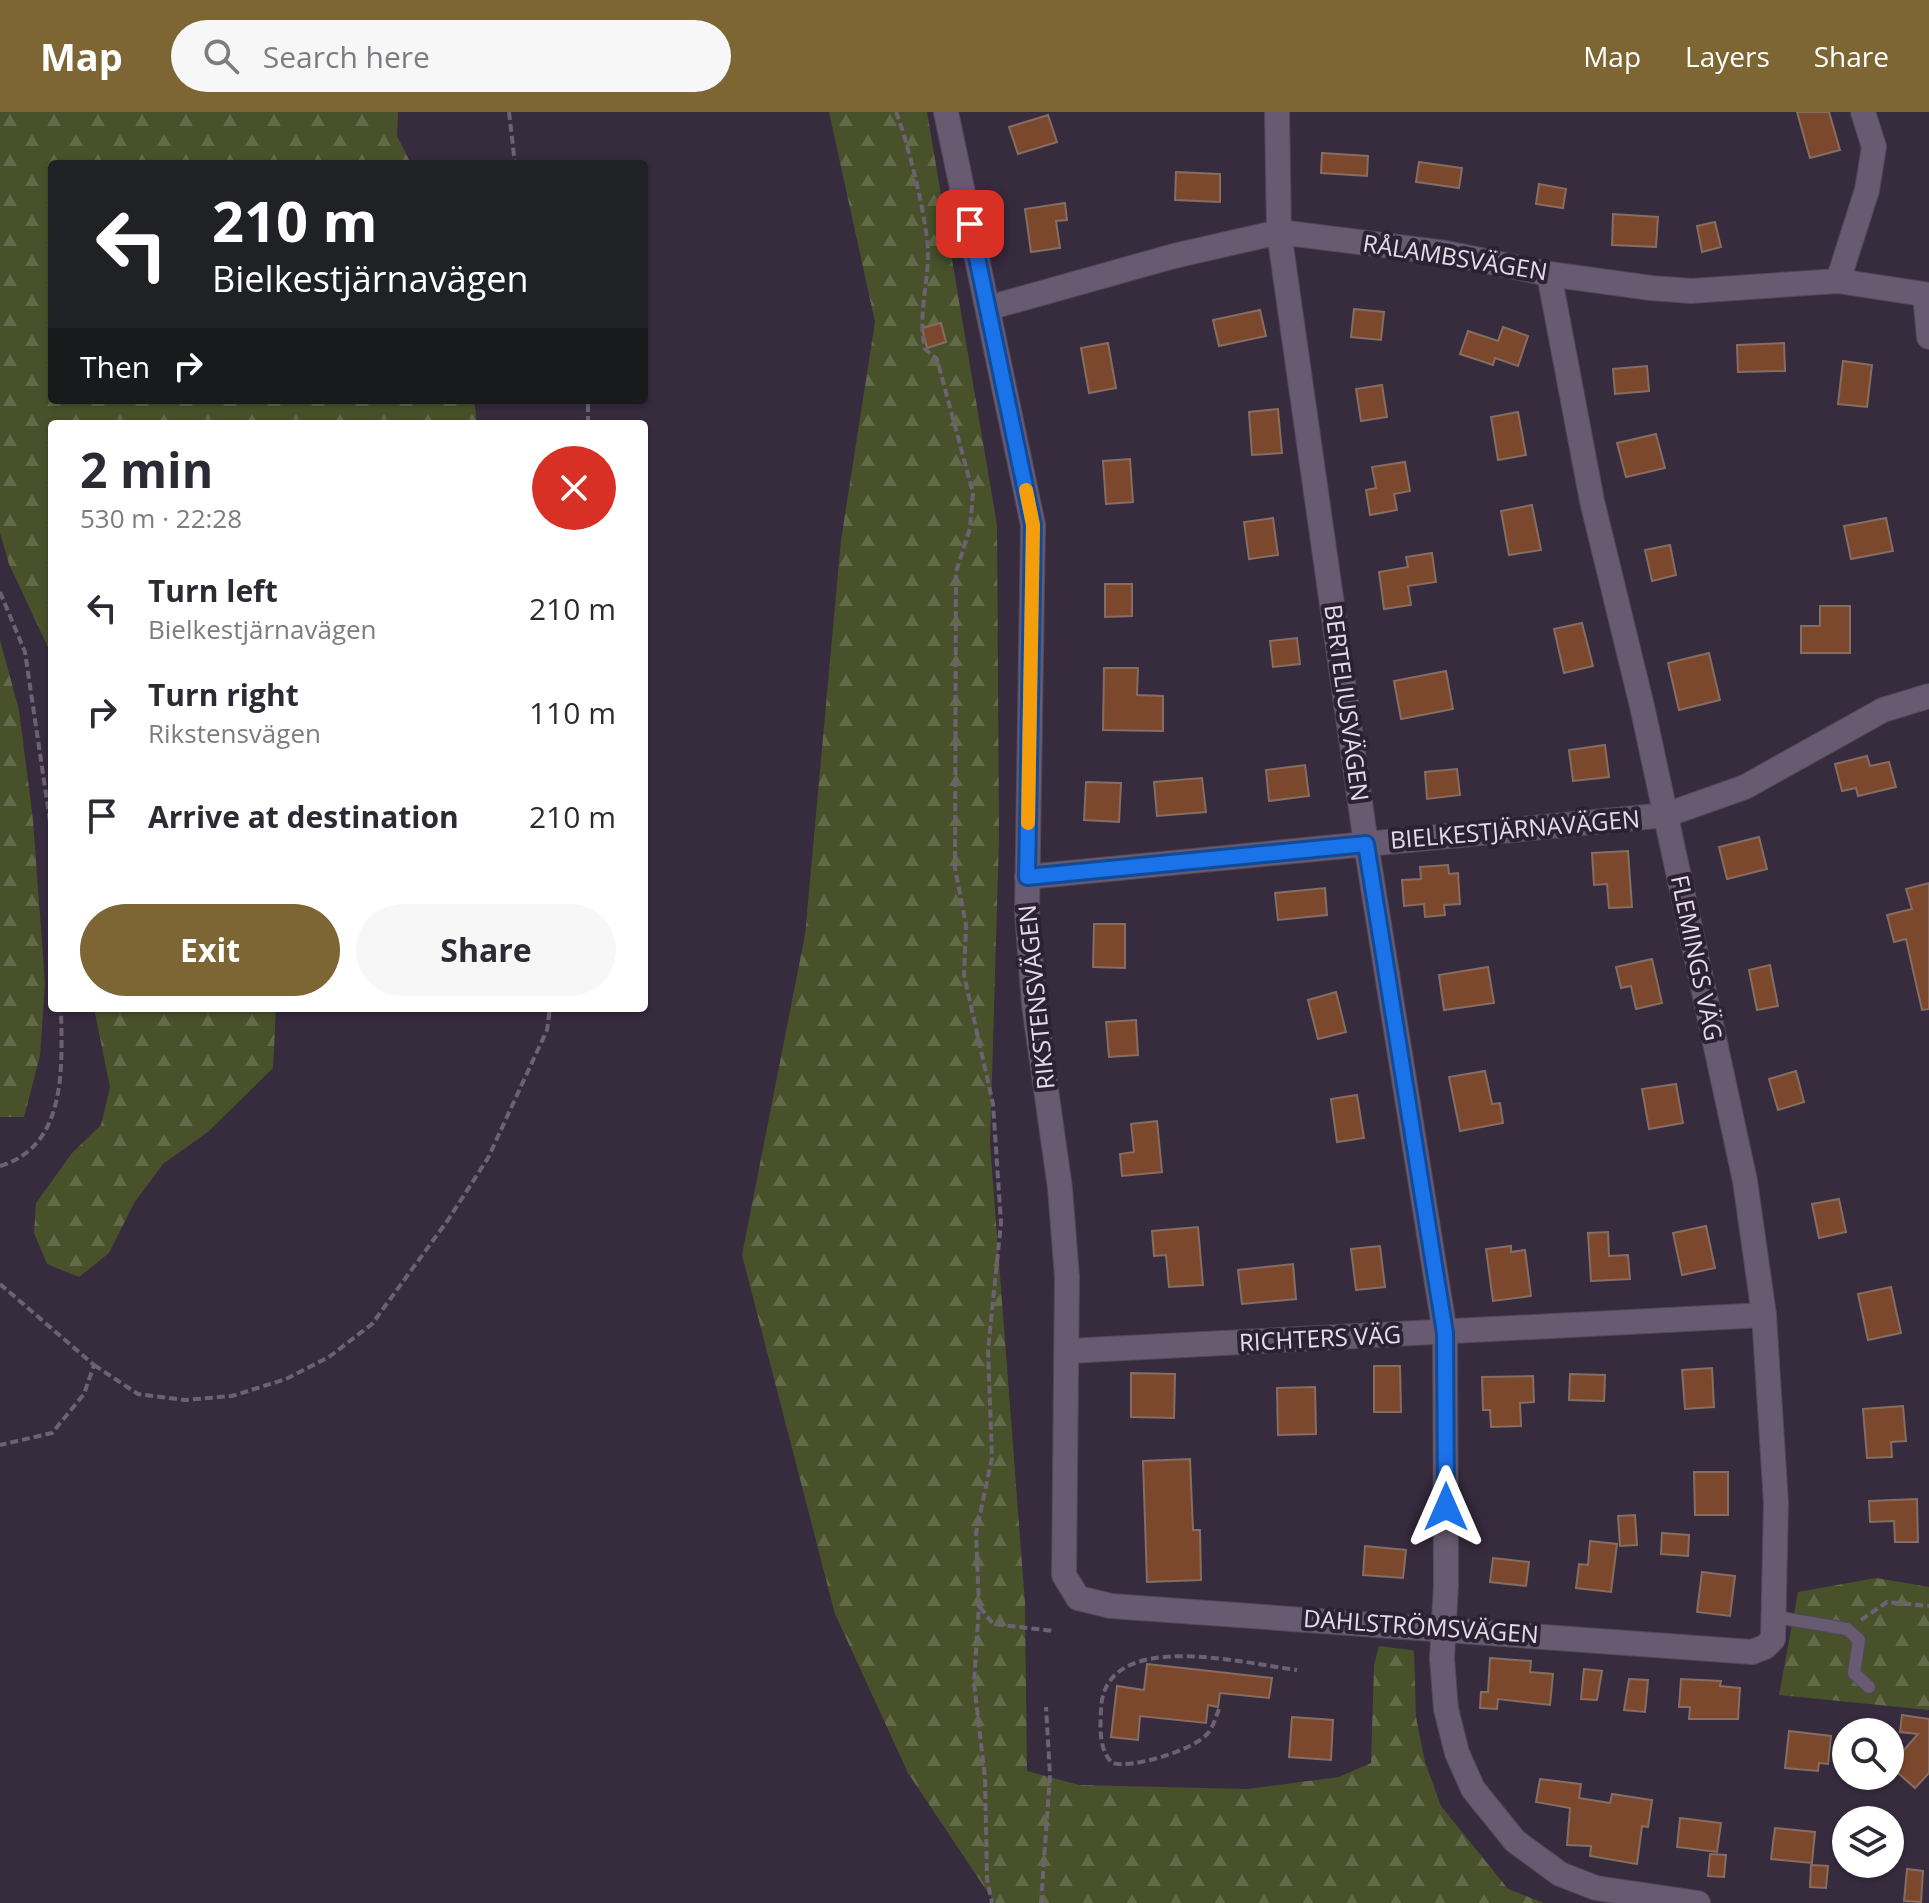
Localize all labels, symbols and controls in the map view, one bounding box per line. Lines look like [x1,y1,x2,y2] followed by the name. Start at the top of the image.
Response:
[171,20,731,92] search box
[40,30,123,82] text: Map
[199,34,243,78] icon: search
[263,36,430,77] text: Search here
[1583,37,1641,75] text: Map
[1685,37,1770,75] text: Layers
[1814,37,1889,75] text: Share
[212,182,378,258] text: 210 m
[936,190,1004,258] pin
[80,192,184,296] icon: left
[948,202,992,246] icon: arrive
[1361,226,1550,287] street label: RÅLAMBSVÄGEN
[212,254,528,303] text: Bielkestjärnavägen
[166,344,210,388] icon: right
[80,346,150,387] text: Then
[80,437,213,502] text: 2 min
[532,446,616,530] button: close
[80,500,242,536] text: 530 m · 22:28
[148,570,278,611] text: Turn left
[80,586,124,630] icon: left
[529,588,616,629] text: 210 m
[1317,602,1378,803] street label: BERTELIUSVÄGEN
[148,611,377,647] text: Bielkestjärnavägen
[148,674,299,715] text: Turn right
[80,690,124,734] icon: right
[529,692,616,733] text: 110 m
[148,715,321,751] text: Rikstensvägen
[80,794,124,838] icon: arrive
[148,796,459,837] text: Arrive at destination
[529,796,616,837] text: 210 m
[1389,801,1641,856] street label: BIELKESTJÄRNAVÄGEN
[1664,872,1731,1043] street label: FLEMINGS VÄG
[1009,903,1062,1091] street label: RIKSTENSVÄGEN
[80,904,340,996] button: Exit
[356,904,616,996] button: Share
[1238,1317,1402,1358] street label: RICHTERS VÄG
[1404,1465,1488,1549] position arrow
[1302,1601,1540,1650] street label: DAHLSTRÖMSVÄGEN
[1832,1718,1904,1878] map controls
[1832,1718,1904,1790] button: search
[1832,1806,1904,1878] button: layers

